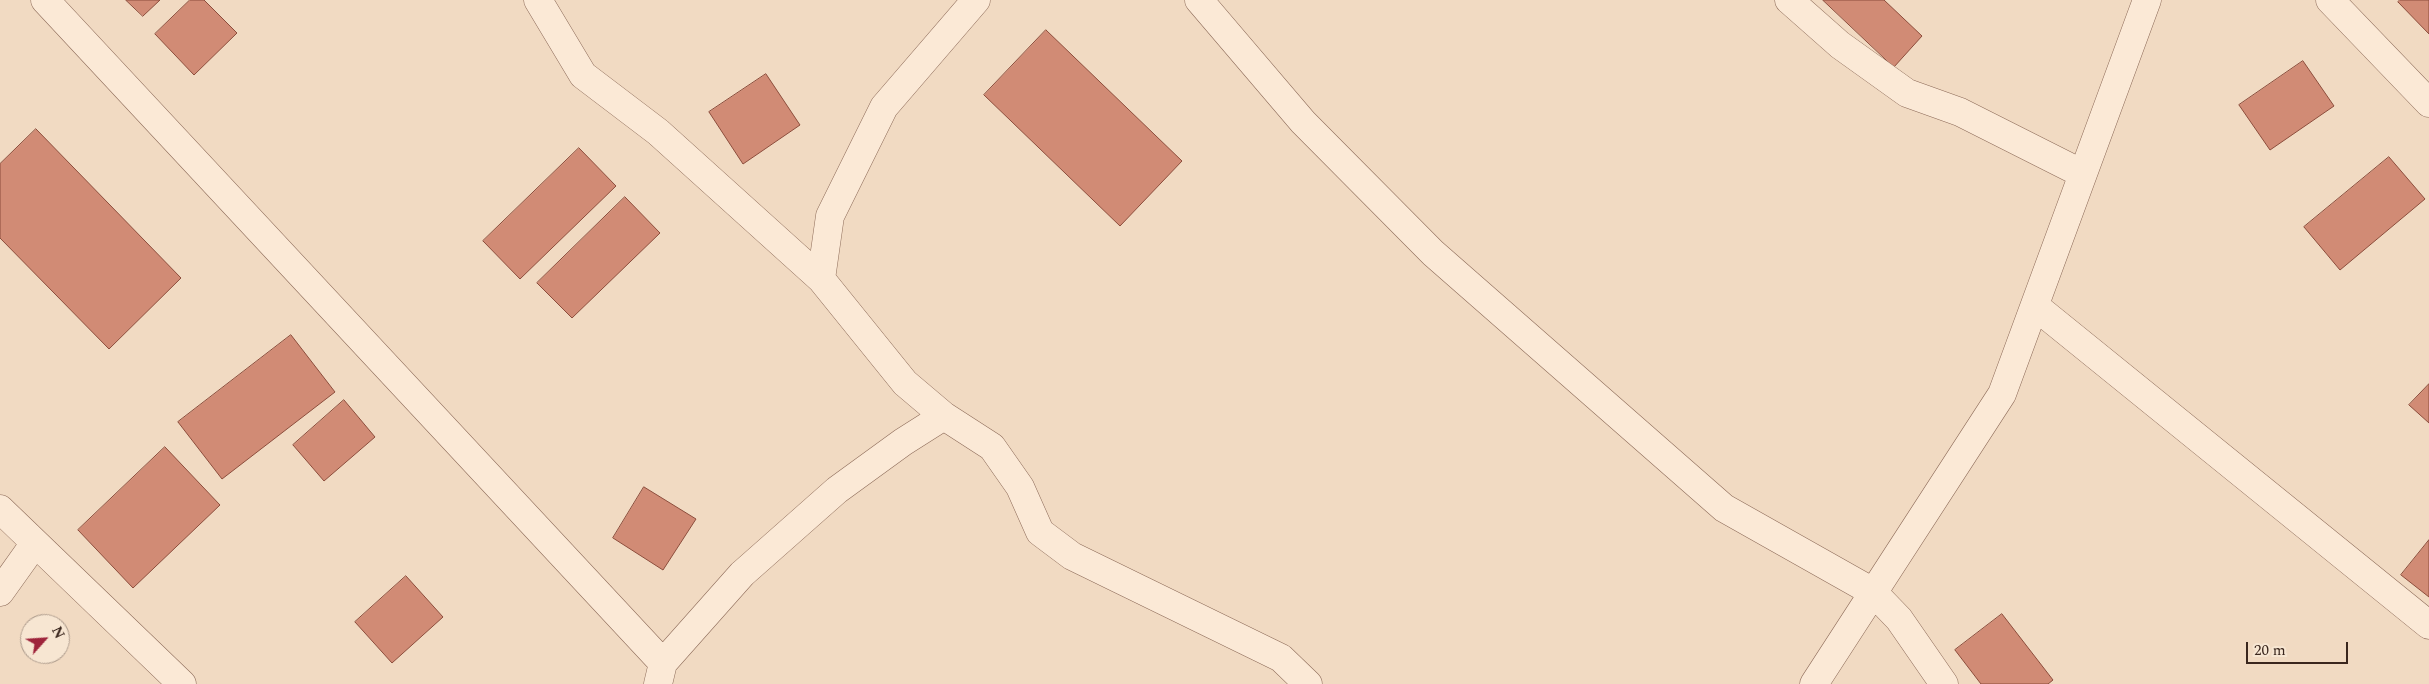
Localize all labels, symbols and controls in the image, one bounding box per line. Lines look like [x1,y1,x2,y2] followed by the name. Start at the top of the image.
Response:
[20,614,70,664] north arrow
[46,623,70,642] text: N
[2249,632,2352,664] scale bar
[2254,639,2286,662] text: 20 m

